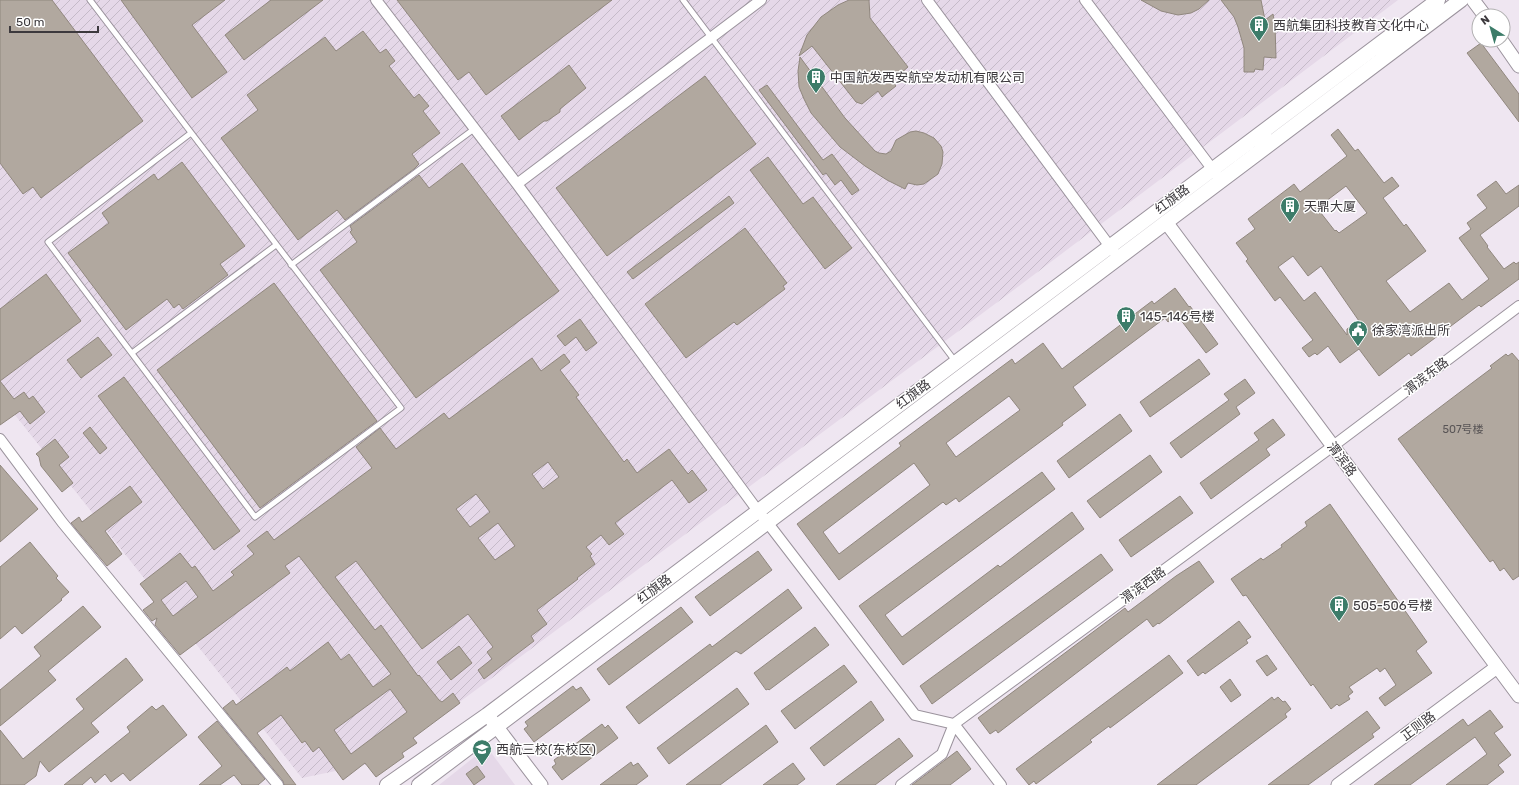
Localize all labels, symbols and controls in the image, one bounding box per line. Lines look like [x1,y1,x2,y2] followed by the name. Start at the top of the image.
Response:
[10,8,98,34] scale bar
[1471,8,1511,48] north arrow
[1478,13,1492,28] text: N
[1248,14,1270,42] building icon: 西航集团科技教育文化中心
[16,15,44,29] text: 50 m
[1273,18,1429,33] place label: 西航集团科技教育文化中心
[805,66,827,94] building icon: 中国航发西安航空发动机有限公司
[830,70,1025,85] place label: 中国航发西安航空发动机有限公司
[1152,181,1192,217] street label: 红旗路
[1279,195,1301,223] building icon: 天鼎大厦
[1304,199,1356,214] place label: 天鼎大厦
[1115,305,1137,333] building icon: 145-146号楼
[1140,309,1215,324] place label: 145-146号楼
[1347,319,1369,347] public building icon: 徐家湾派出所
[1372,323,1450,338] place label: 徐家湾派出所
[1401,354,1451,398] street label: 渭滨东路
[893,376,933,412] street label: 红旗路
[1442,423,1484,436] house number: 507号楼
[1324,439,1360,479] street label: 渭滨路
[1118,564,1168,606] street label: 渭滨西路
[634,571,674,607] street label: 红旗路
[1328,594,1350,622] building icon: 505-506号楼
[1353,598,1433,613] place label: 505-506号楼
[1398,708,1438,744] street label: 正则路
[471,738,493,766] school or university icon: 西航三校(东校区)
[496,742,596,757] place label: 西航三校(东校区)

